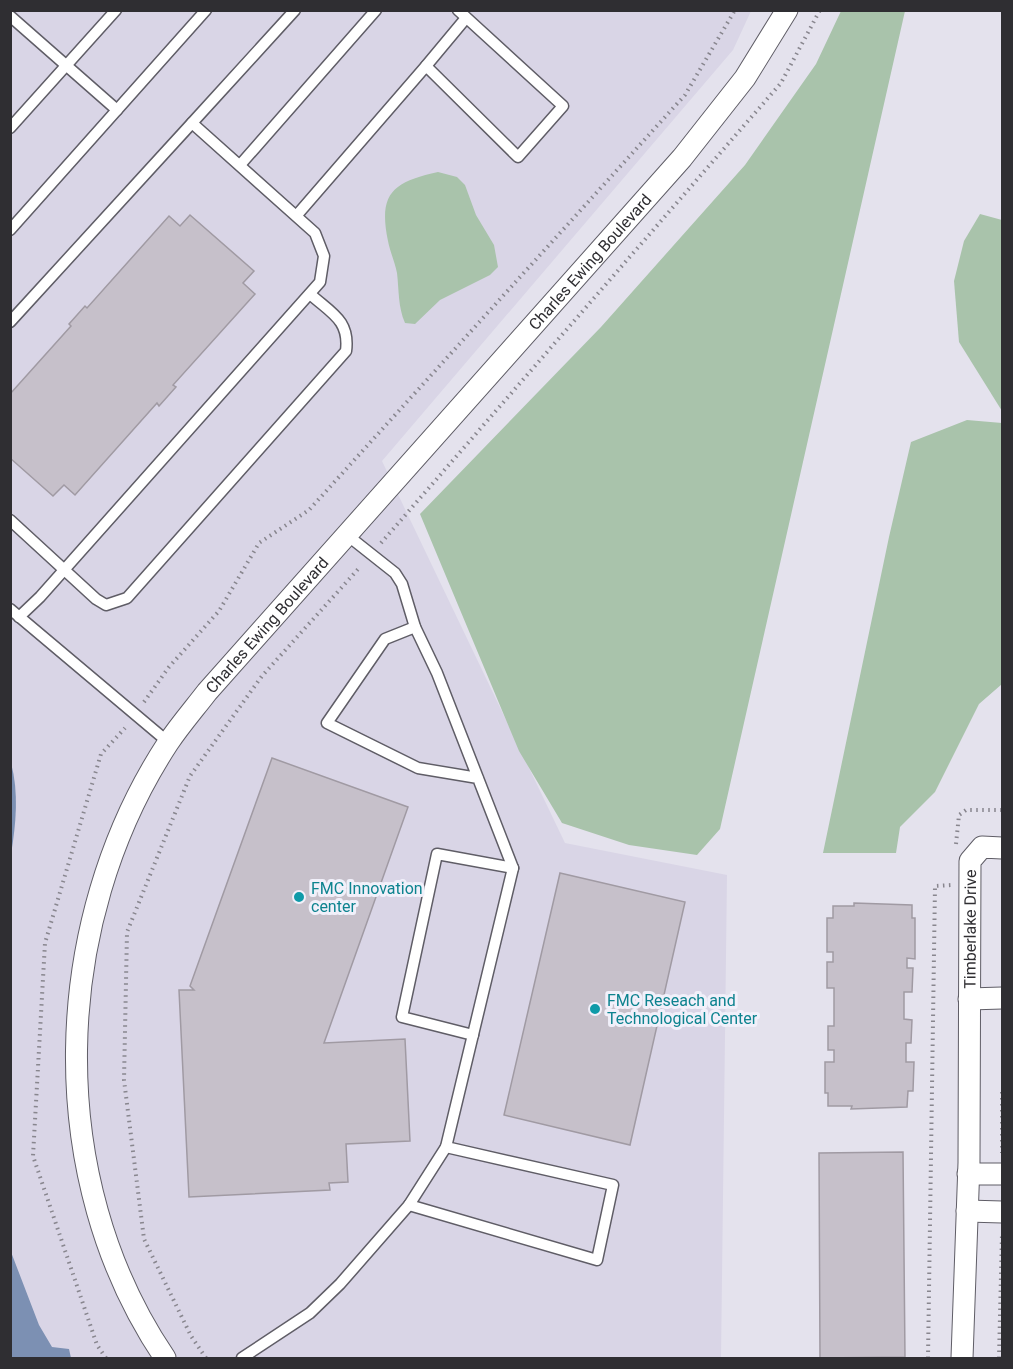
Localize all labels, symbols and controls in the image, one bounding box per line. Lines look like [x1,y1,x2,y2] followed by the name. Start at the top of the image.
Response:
[524,190,655,334] street label: Charles Ewing Boulevard
[201,553,332,697] street label: Charles Ewing Boulevard
[960,869,979,989] street label: Timberlake Drive
[311,879,423,916] place label: FMC Innovation center
[292,890,306,904] marker: FMC Innovation center
[607,991,758,1028] place label: FMC Reseach and Technological Center
[588,1002,602,1016] marker: FMC Reseach and Technological Center

